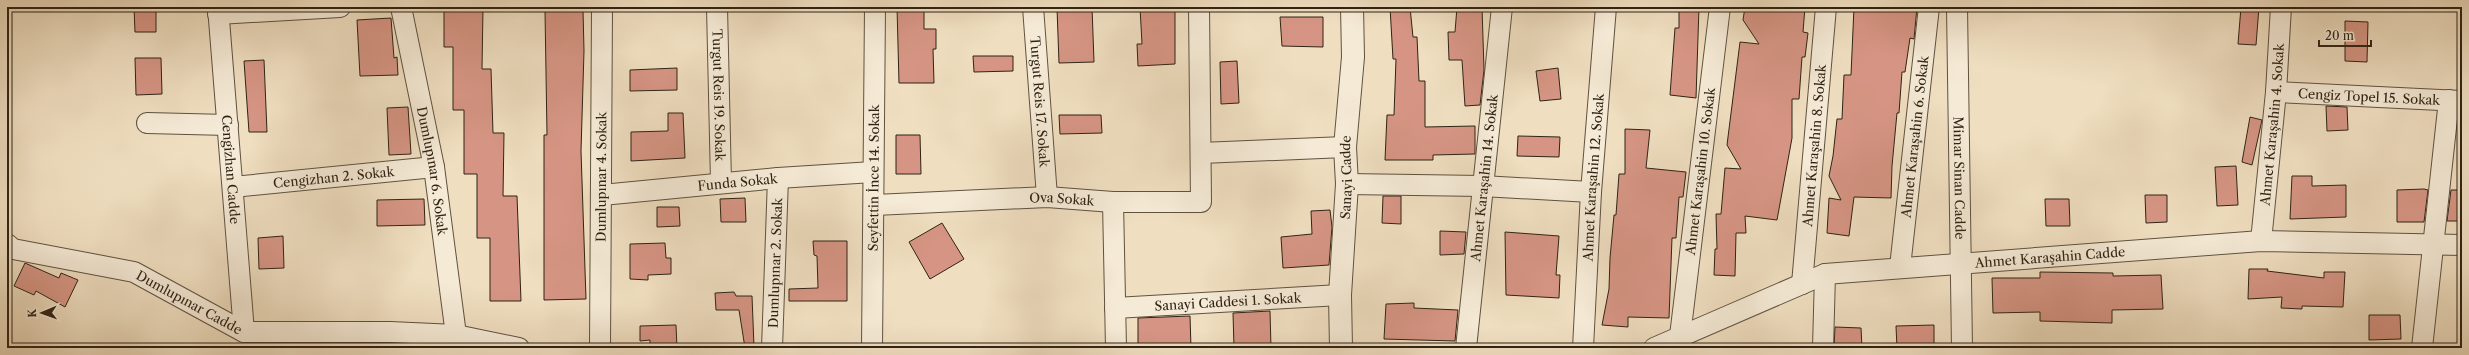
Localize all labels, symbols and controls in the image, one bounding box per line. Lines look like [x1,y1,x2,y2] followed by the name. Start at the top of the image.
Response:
[2319,22,2371,48] scale bar
[2325,28,2354,43] text: 20 m
[709,29,729,162] street label: Turgut Reis 19. Sokak
[1027,36,1053,168] street label: Turgut Reis 17. Sokak
[2257,43,2287,207] street label: Ahmet Karaşahin 4. Sokak
[1897,55,1932,220] street label: Ahmet Karaşahin 6. Sokak
[1799,63,1829,228] street label: Ahmet Karaşahin 8. Sokak
[2298,85,2441,108] street label: Cengiz Topel 15. Sokak
[1682,86,1718,257] street label: Ahmet Karaşahin 10. Sokak
[1579,92,1607,263] street label: Ahmet Karaşahin 12. Sokak
[1467,93,1501,263] street label: Ahmet Karaşahin 14. Sokak
[865,104,882,251] street label: Seyfettin İnce 14. Sokak
[414,105,451,237] street label: Dumlupınar 6. Sokak
[593,111,609,242] street label: Dumlupınar 4. Sokak
[219,114,243,225] street label: Cengizhan Cadde
[1951,116,1968,240] street label: Mimar Sinan Cadde
[1337,135,1355,220] street label: Sanayi Cadde
[272,163,395,191] street label: Cengizhan 2. Sokak
[697,170,778,194] street label: Funda Sokak
[1029,189,1095,209] street label: Ova Sokak
[765,197,785,328] street label: Dumlupınar 2. Sokak
[1973,243,2126,271] street label: Ahmet Karaşahin Cadde
[134,267,245,338] street label: Dumlupınar Cadde
[1154,289,1302,314] street label: Sanayi Caddesi 1. Sokak
[22,293,62,333] north arrow
[25,308,39,318] text: K

